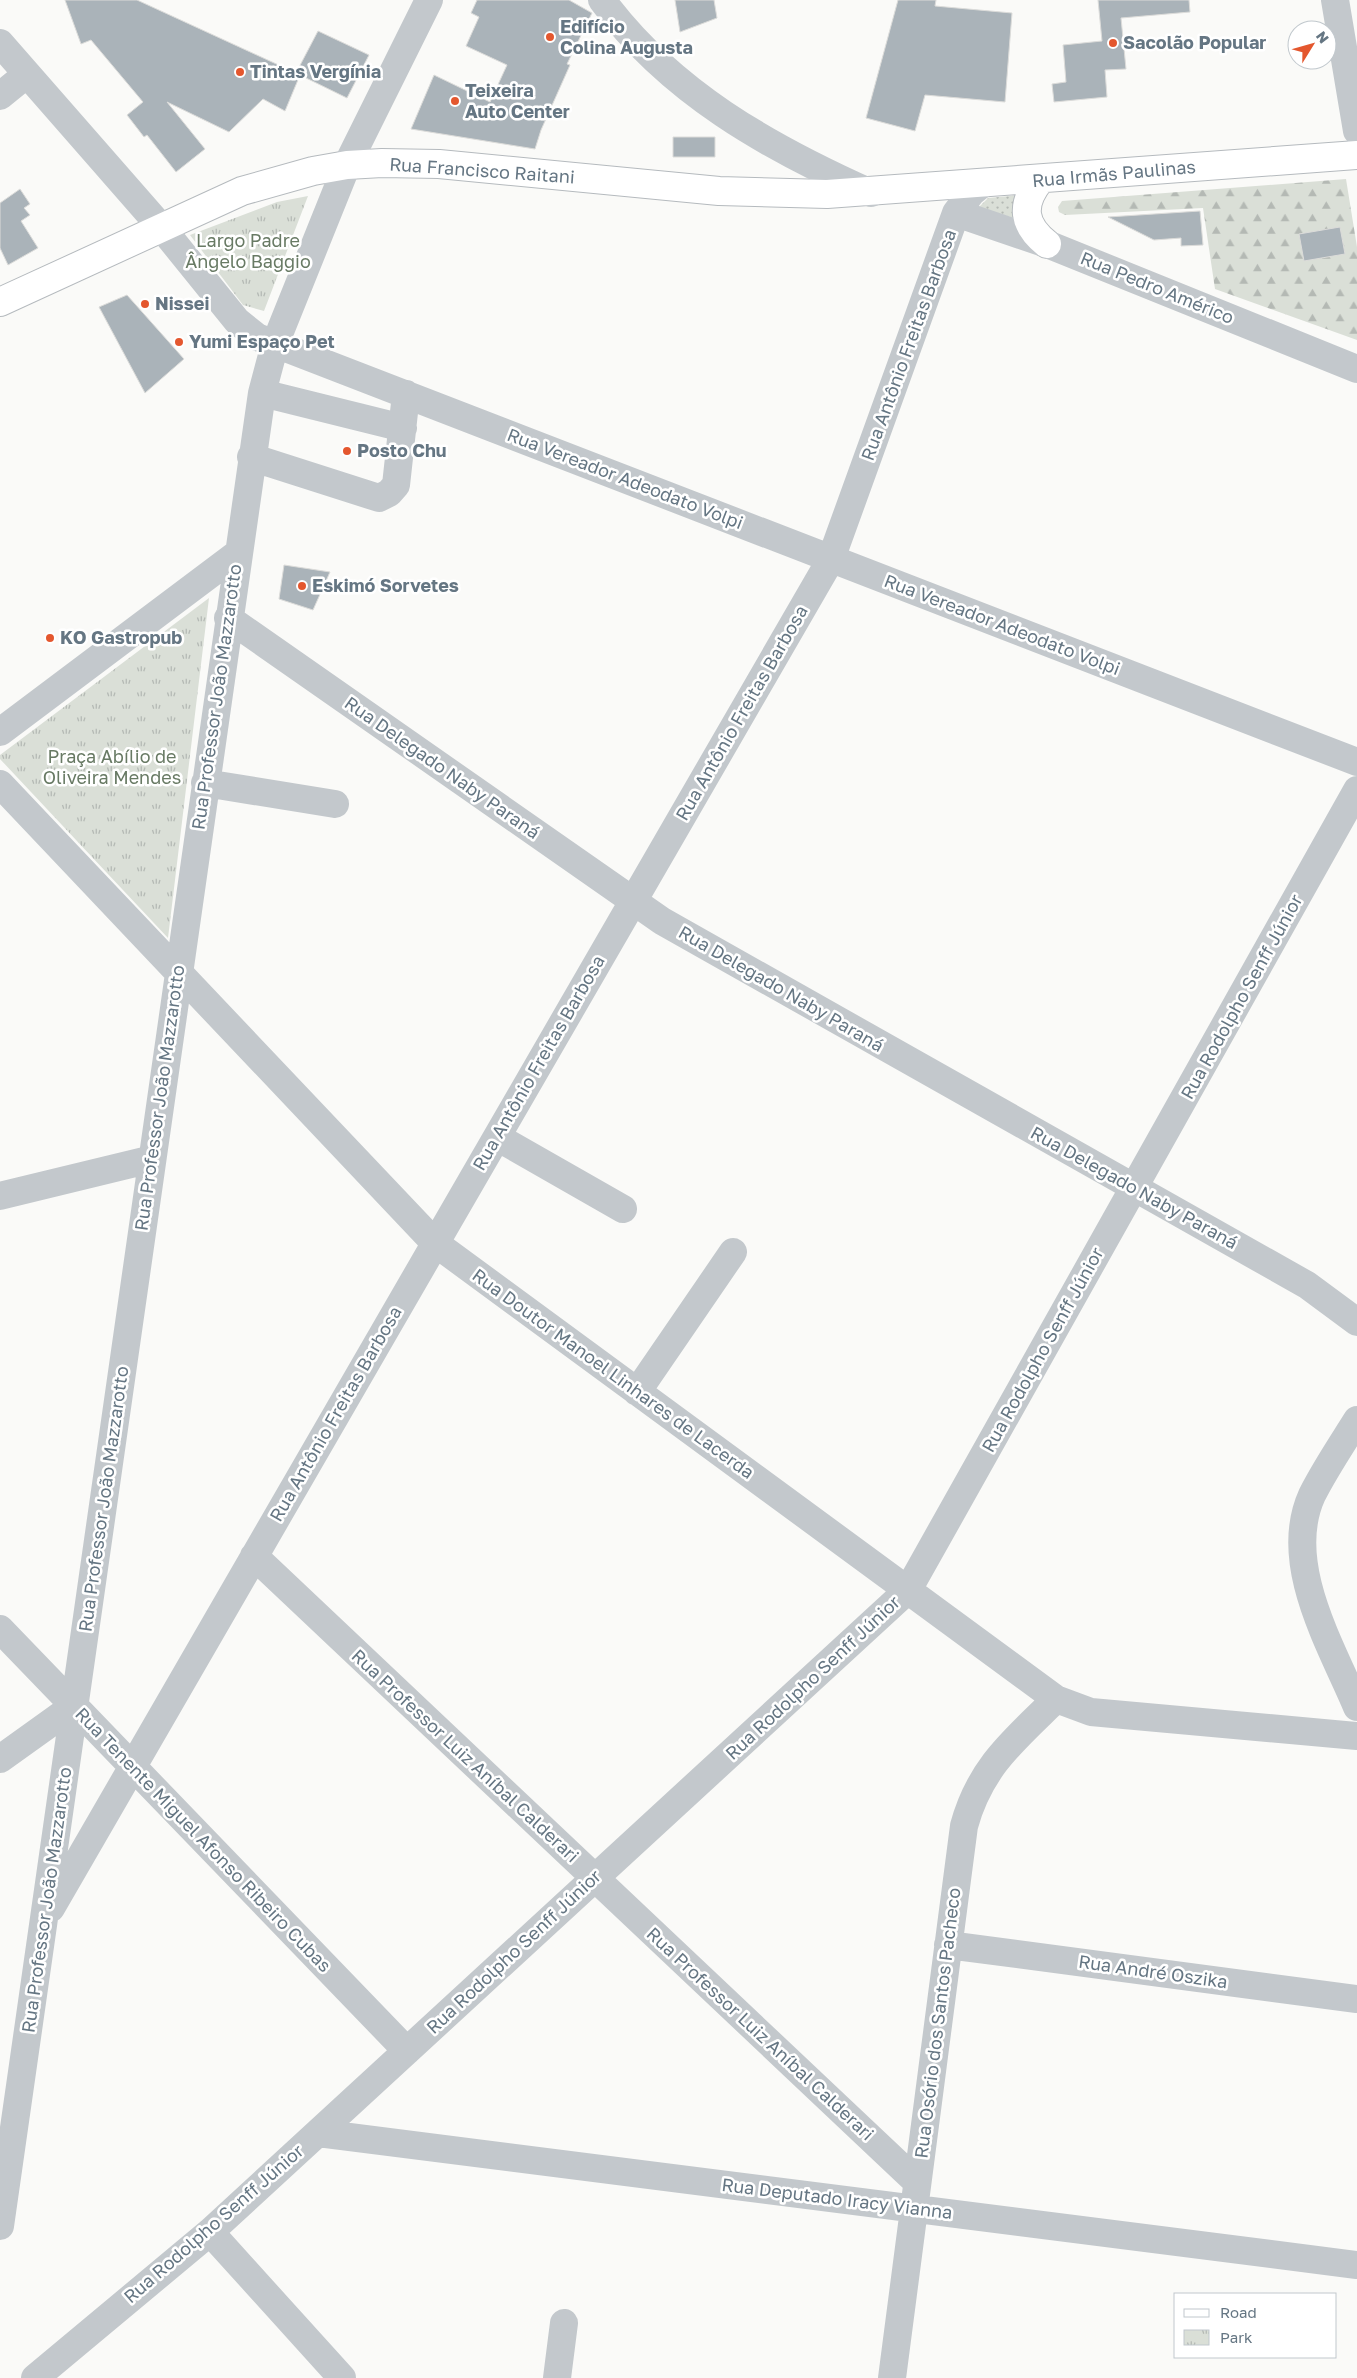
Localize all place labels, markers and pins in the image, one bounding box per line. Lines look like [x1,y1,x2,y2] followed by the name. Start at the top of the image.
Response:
[560,15,693,58] place label: Edifício Colina Augusta
[544,31,556,43] marker: Edifício Colina Augusta
[1123,31,1266,53] place label: Sacolão Popular
[1107,37,1119,49] marker: Sacolão Popular
[250,60,381,82] place label: Tintas Vergínia
[234,66,246,78] marker: Tintas Vergínia
[465,79,570,122] place label: Teixeira Auto Center
[449,95,461,107] marker: Teixeira Auto Center
[155,292,209,314] place label: Nissei
[139,298,151,310] marker: Nissei
[189,330,335,352] place label: Yumi Espaço Pet
[173,336,185,348] marker: Yumi Espaço Pet
[357,439,447,461] place label: Posto Chu
[341,445,353,457] marker: Posto Chu
[312,574,459,596] place label: Eskimó Sorvetes
[296,580,308,592] marker: Eskimó Sorvetes
[60,626,182,648] place label: KO Gastropub
[44,632,56,644] marker: KO Gastropub

